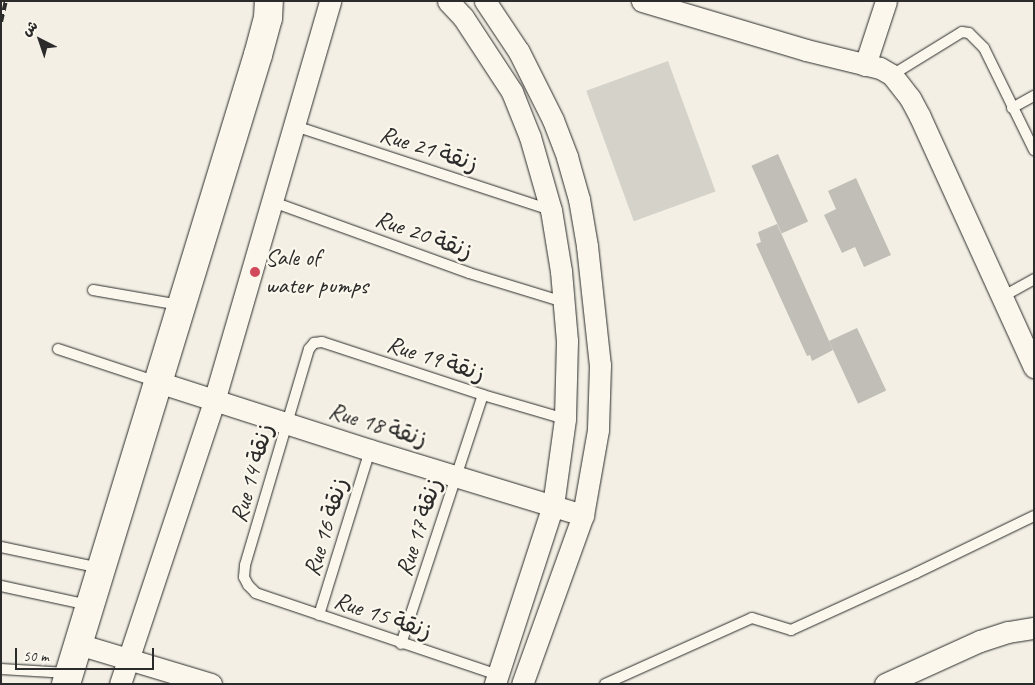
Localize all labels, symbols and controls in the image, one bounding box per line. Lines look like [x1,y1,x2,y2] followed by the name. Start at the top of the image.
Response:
[15,15,65,65] north arrow
[18,17,41,40] text: ش
[376,120,482,178] street label: Rue 21 زنقة
[371,204,477,266] street label: Rue 20 زنقة
[265,244,368,300] place label: Sale of water pumps
[249,266,261,278] marker: Sale of water pumps
[383,330,489,388] street label: Rue 19 زنقة
[325,396,431,454] street label: Rue 18 زنقة
[224,420,280,526] street label: Rue 14 زنقة
[297,474,355,580] street label: Rue 16 زنقة
[390,474,448,580] street label: Rue 17 زنقة
[330,586,436,646] street label: Rue 15 زنقة
[18,638,156,670] scale bar
[23,647,49,666] text: 50 m

